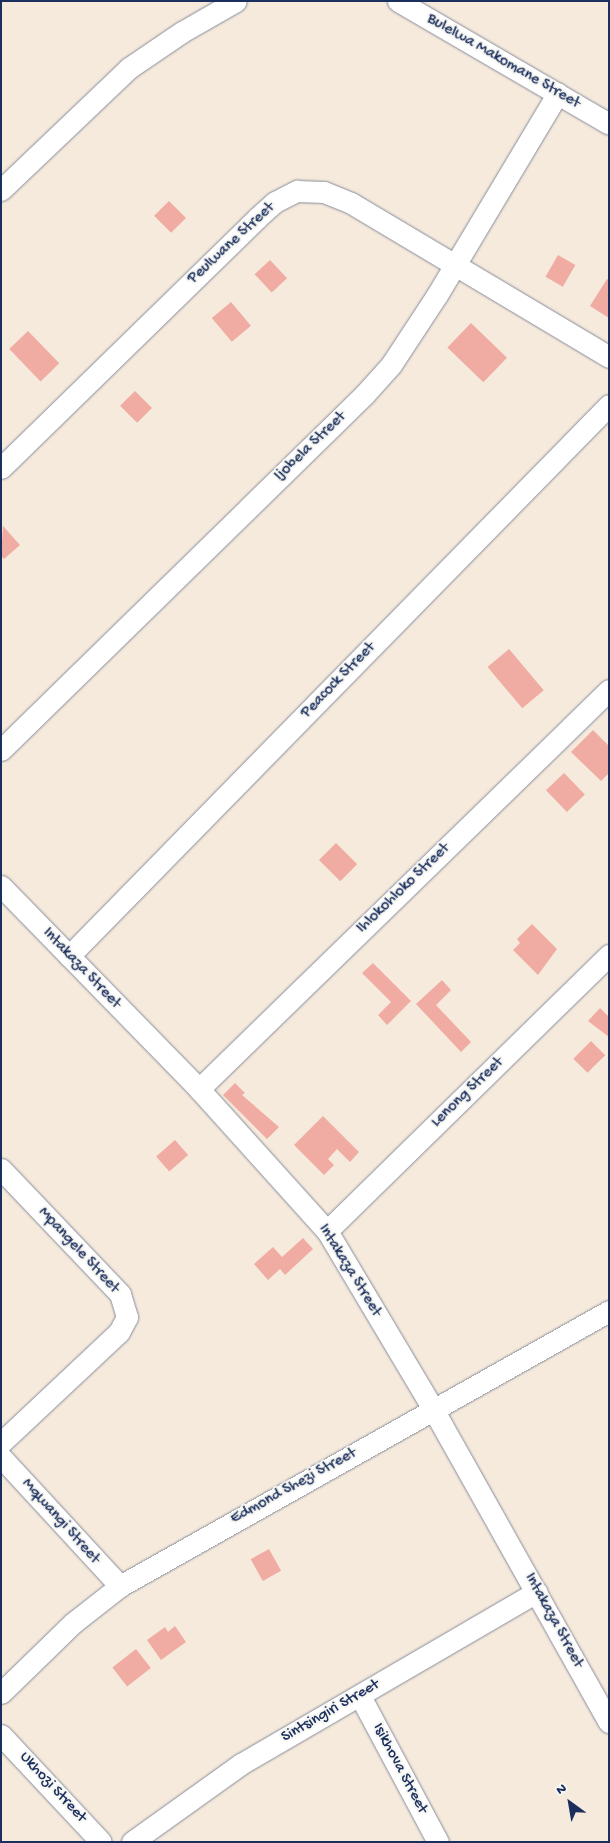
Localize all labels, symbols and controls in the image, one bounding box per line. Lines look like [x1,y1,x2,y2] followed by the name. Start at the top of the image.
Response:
[423,10,583,114] street label: Bulelwa Makomane Street
[185,199,279,289] street label: Peulwane Street
[271,408,351,486] street label: Ijobela Street
[298,639,380,723] street label: Peacock Street
[353,840,455,938] street label: Ihlokohloko Street
[38,924,124,1014] street label: Intakaza Street
[428,1054,508,1132] street label: Lenong Street
[33,1204,123,1298] street label: Mpangele Street
[313,1221,385,1321] street label: Intakaza Street
[228,1444,360,1530] street label: Edmond Shezi Street
[17,1475,103,1569] street label: Mqwangi Street
[519,1570,587,1672] street label: Intakaza Street
[279,1676,383,1748] street label: Sintsingiri Street
[367,1721,431,1817] street label: Isikhova Street
[14,1748,90,1828] street label: Ukhozi Street
[545,1778,595,1828] north arrow
[553,1780,570,1799] text: N

